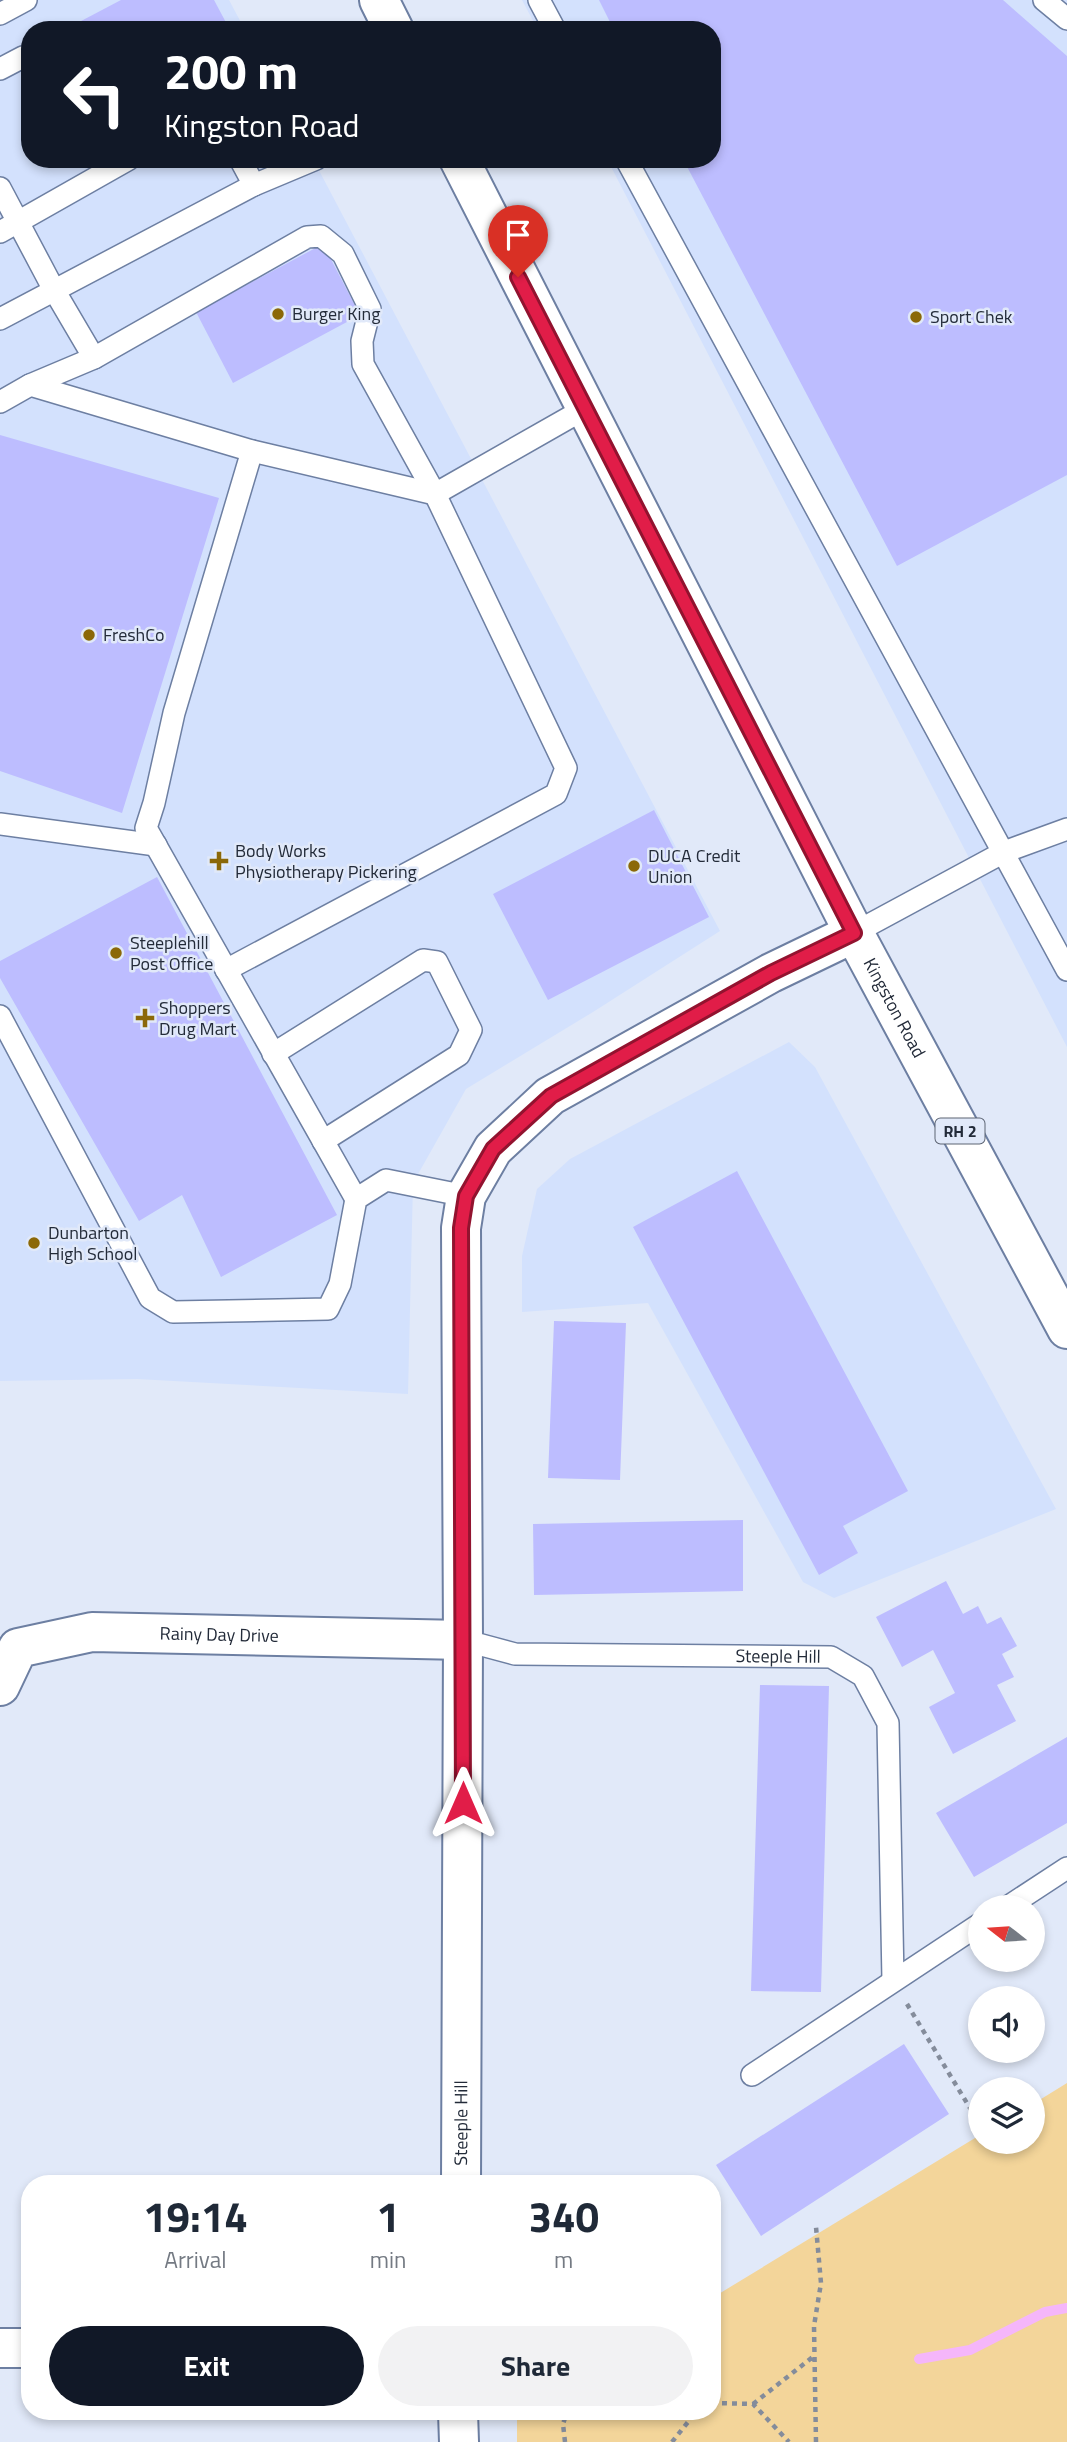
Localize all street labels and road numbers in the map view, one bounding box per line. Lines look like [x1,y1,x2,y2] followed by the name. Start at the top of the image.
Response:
[857,953,933,1062] street label: Kingston Road
[936,1119,984,1144] road number: RH 2
[159,1619,279,1649] street label: Rainy Day Drive
[735,1642,821,1670] street label: Steeple Hill
[447,2080,474,2166] street label: Steeple Hill

